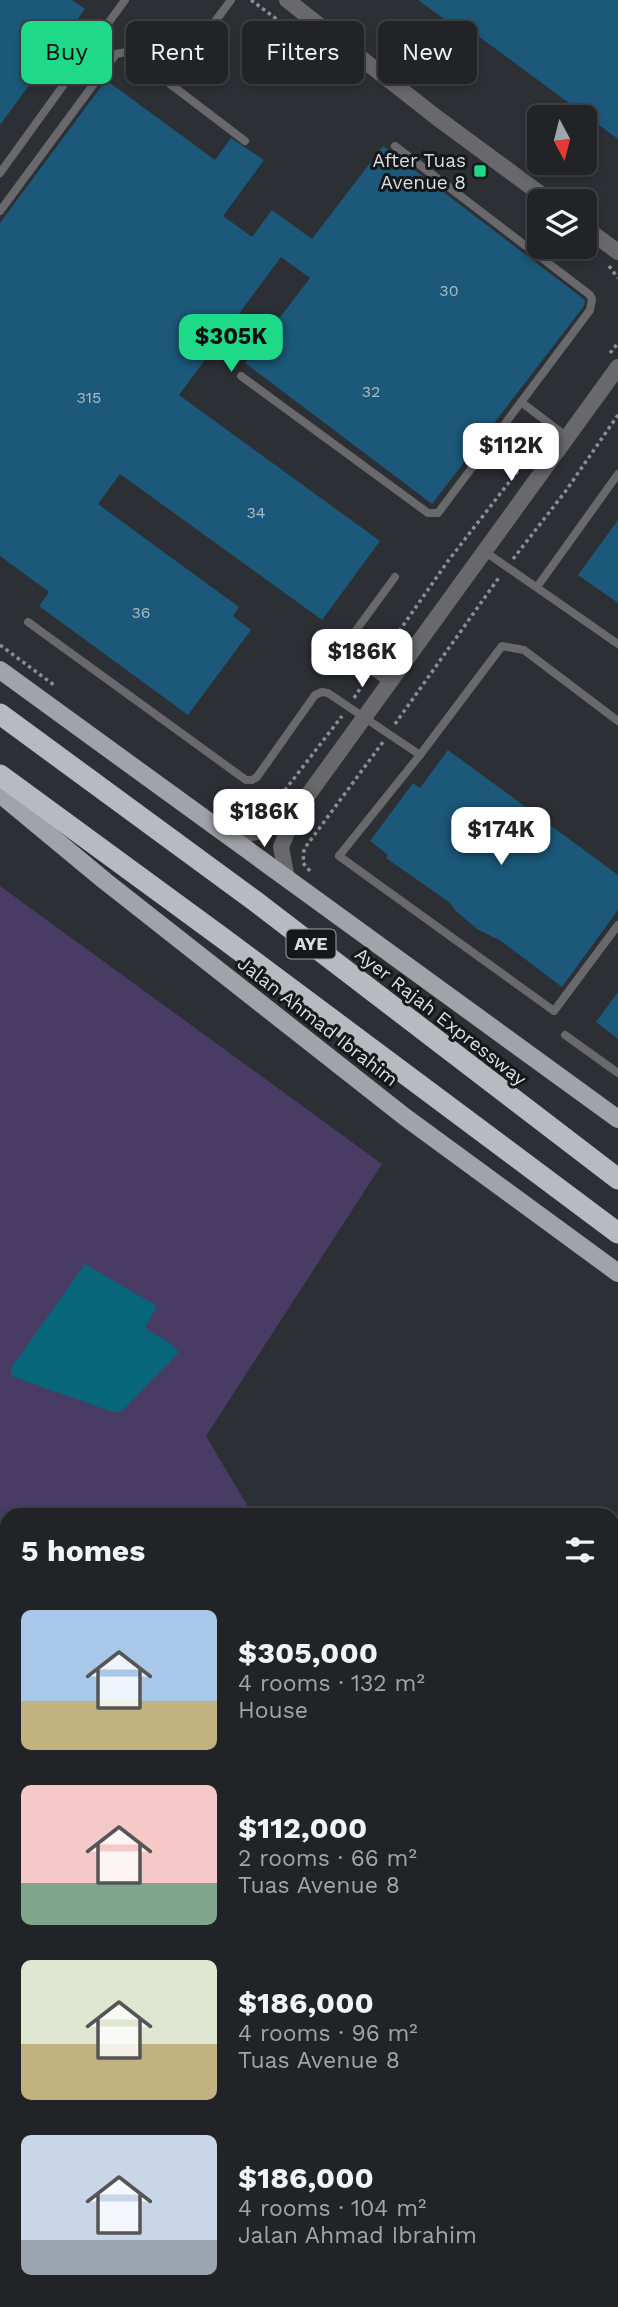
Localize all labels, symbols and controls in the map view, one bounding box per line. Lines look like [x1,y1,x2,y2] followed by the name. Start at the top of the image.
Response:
[21,21,112,84] chip: Buy
[126,21,228,84] chip: Rent
[242,21,364,84] chip: Filters
[378,21,477,84] chip: New
[527,105,597,175] north arrow
[527,105,597,259] map controls
[372,149,466,194] place label: After Tuas Avenue 8
[472,163,488,179] marker: After Tuas Avenue 8
[527,189,597,259] button: layers
[439,281,459,300] house number: 30
[182,314,280,374] pin: $305K
[195,323,267,350] text: $305K
[362,382,380,401] house number: 32
[77,388,101,407] house number: 315
[462,424,560,483] pin: $112K
[479,432,543,459] text: $112K
[246,503,266,522] house number: 34
[131,603,151,622] house number: 36
[313,630,411,689] pin: $186K
[327,638,397,665] text: $186K
[215,790,313,849] pin: $186K
[229,798,299,825] text: $186K
[452,808,550,867] pin: $174K
[467,816,535,843] text: $174K
[286,930,336,959] road number: AYE
[350,942,531,1091] street label: Ayer Rajah Expressway
[233,952,403,1091] street label: Jalan Ahmad Ibrahim
[561,1531,599,1569] icon: filters
[21,1533,145,1568] text: 5 homes
[238,1635,378,1670] text: $305,000
[77,1638,161,1722] icon: home
[238,1670,425,1697] text: 4 rooms · 132 m²
[238,1697,308,1724] text: House
[238,1810,367,1845] text: $112,000
[77,1813,161,1897] icon: home
[238,1845,417,1872] text: 2 rooms · 66 m²
[238,1872,400,1899] text: Tuas Avenue 8
[238,1985,374,2020] text: $186,000
[77,1988,161,2072] icon: home
[238,2020,418,2047] text: 4 rooms · 96 m²
[238,2047,400,2074] text: Tuas Avenue 8
[238,2160,374,2195] text: $186,000
[77,2163,161,2247] icon: home
[238,2195,426,2222] text: 4 rooms · 104 m²
[238,2222,477,2249] text: Jalan Ahmad Ibrahim

